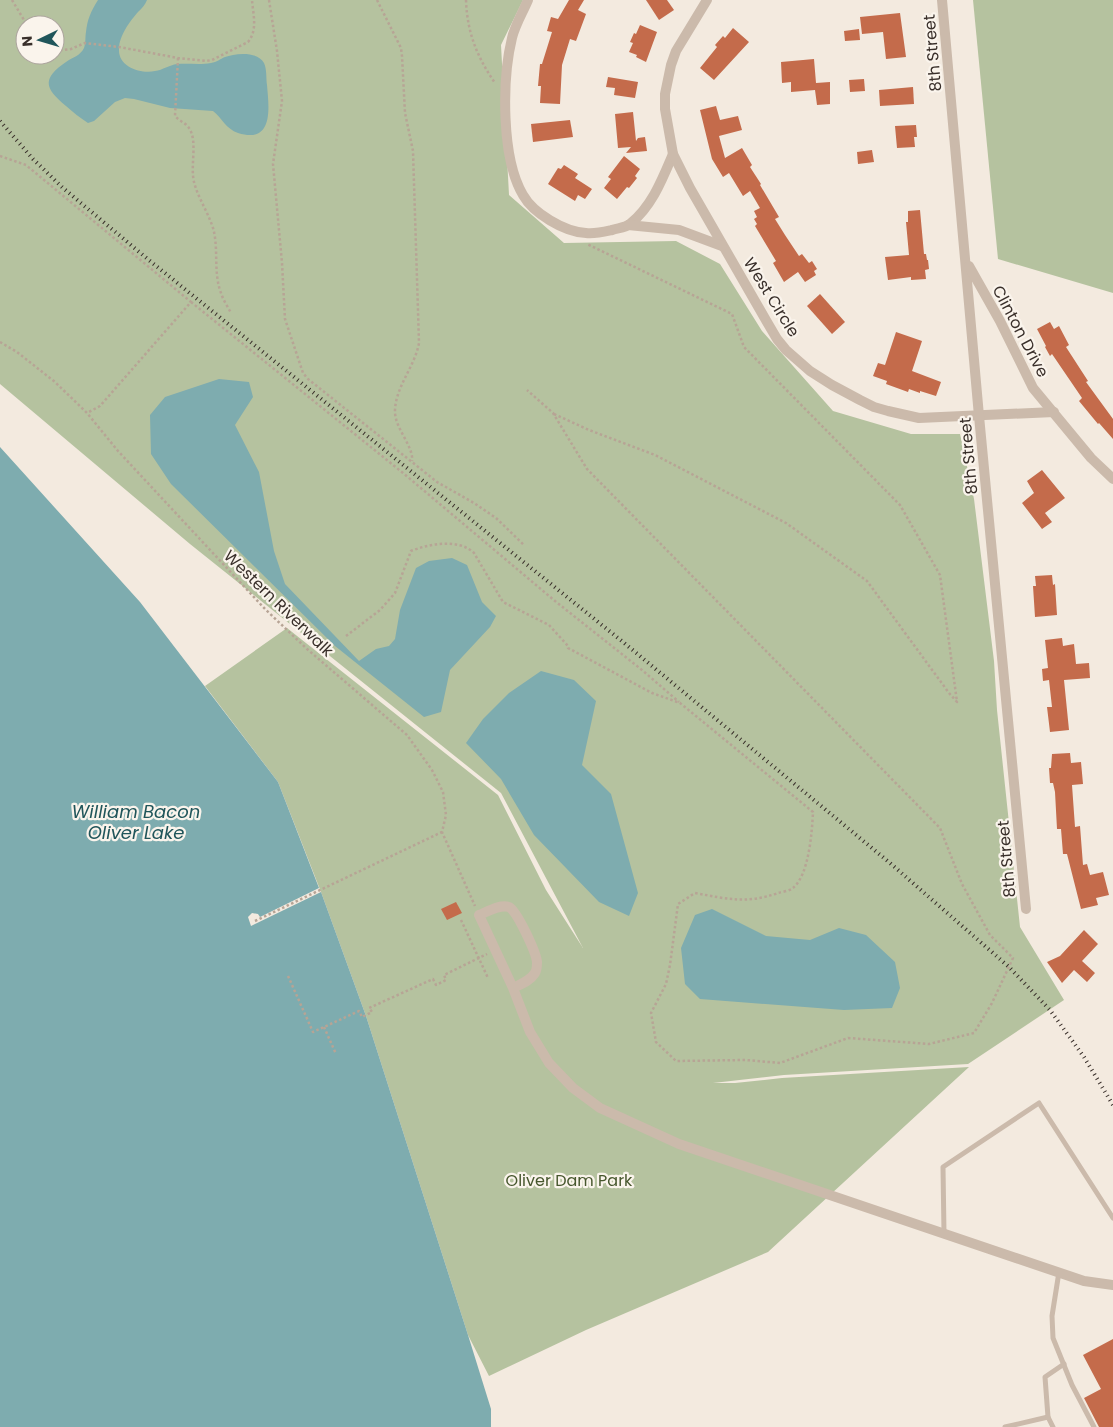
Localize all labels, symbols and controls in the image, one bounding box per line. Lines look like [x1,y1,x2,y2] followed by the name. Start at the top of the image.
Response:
[918,13,947,92] street label: 8th Street
[15,15,65,65] north arrow
[17,35,37,47] text: N
[738,253,805,342] street label: West Circle
[987,281,1054,381] street label: Clinton Drive
[954,416,983,495] street label: 8th Street
[219,545,339,662] street label: Western Riverwalk
[72,799,200,845] water label: William Bacon Oliver Lake
[992,819,1021,898] street label: 8th Street
[506,1169,633,1192] park label: Oliver Dam Park

